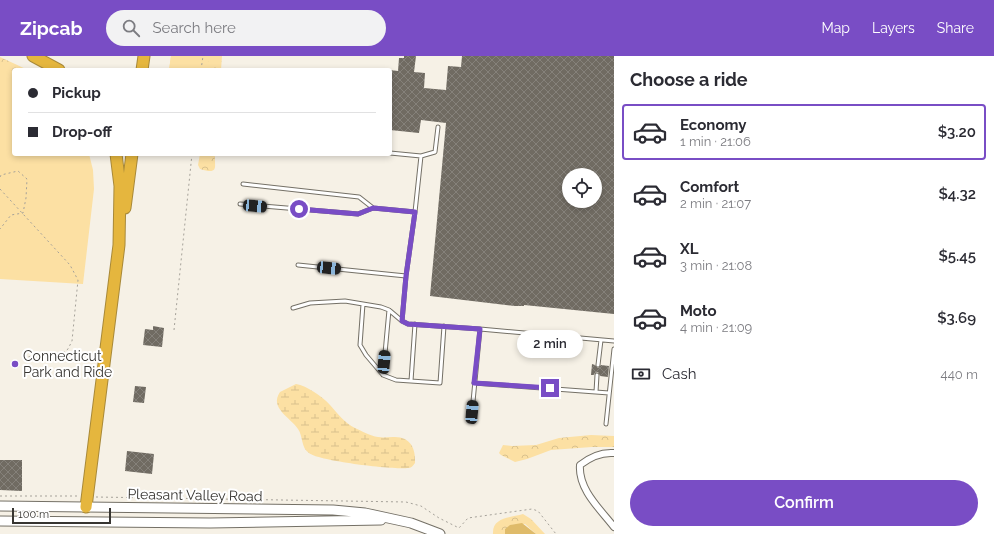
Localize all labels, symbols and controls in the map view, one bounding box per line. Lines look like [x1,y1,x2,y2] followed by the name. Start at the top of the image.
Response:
[106,10,386,46] search box
[20,17,82,39] text: Zipcab
[120,17,142,39] icon: search
[152,19,236,37] text: Search here
[822,20,850,36] text: Map
[872,20,915,36] text: Layers
[937,20,974,36] text: Share
[630,69,748,90] text: Choose a ride
[52,84,101,102] text: Pickup
[632,114,668,150] icon: car
[680,116,747,134] text: Economy
[52,123,112,141] text: Drop-off
[938,123,976,141] text: $3.20
[680,134,751,149] text: 1 min · 21:06
[562,168,602,208] map controls
[562,168,602,208] button: locate
[632,176,668,212] icon: car
[680,178,739,196] text: Comfort
[938,185,976,203] text: $4.32
[680,196,751,211] text: 2 min · 21:07
[243,199,267,213] car
[290,200,308,218] route start
[632,238,668,274] icon: car
[680,240,698,258] text: XL
[938,247,976,265] text: $5.45
[680,258,752,273] text: 3 min · 21:08
[316,261,342,275] car
[632,300,668,336] icon: car
[680,302,717,320] text: Moto
[937,309,976,327] text: $3.69
[680,320,752,335] text: 4 min · 21:09
[517,330,583,358] callout: 2 min
[533,336,567,351] text: 2 min
[23,348,112,380] place label: Connecticut Park and Ride
[377,350,391,374] car
[10,359,20,369] marker: Connecticut Park and Ride
[630,363,652,385] icon: cash
[662,365,696,383] text: Cash
[941,367,978,382] text: 440 m
[541,379,559,397] route end
[465,400,479,424] car
[630,480,978,526] button: Confirm
[127,486,263,504] street label: Pleasant Valley Road
[12,506,111,525] scale bar
[18,508,49,521] text: 100 m

